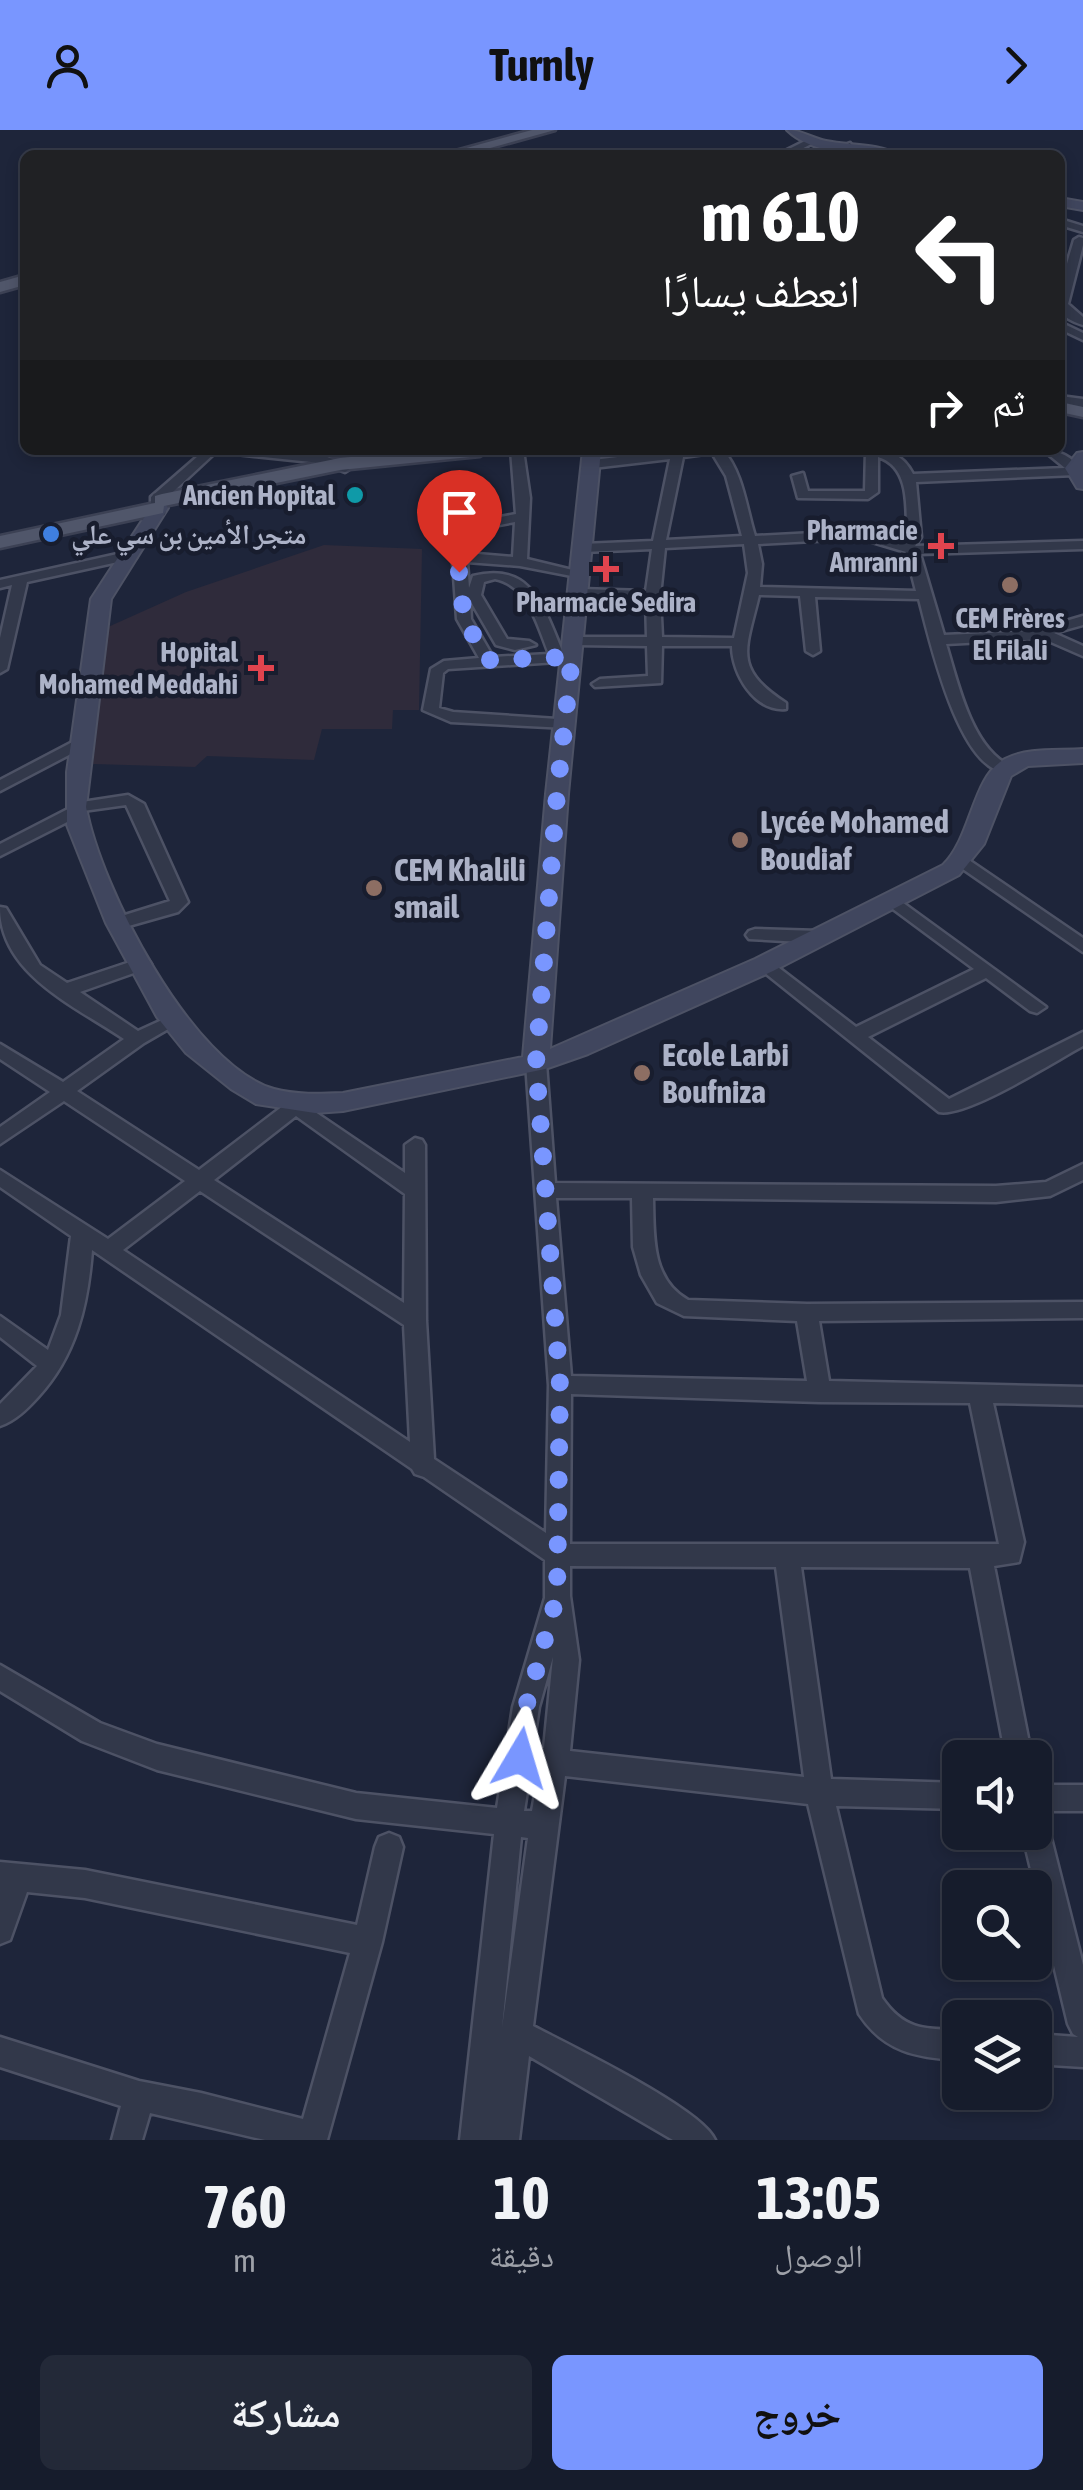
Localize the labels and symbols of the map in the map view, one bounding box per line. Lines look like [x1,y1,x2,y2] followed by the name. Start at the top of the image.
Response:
[417,470,502,573] pin
[182,479,336,511] place label: Ancien Hopital
[344,484,366,506] marker: Ancien Hopital
[807,514,918,578] place label: Pharmacie Amranni
[71,518,307,557] place label: متجر الأمين بن سي علي
[40,523,62,545] marker: متجر الأمين بن سي علي
[928,533,954,559] marker: Pharmacie Amranni
[595,558,617,580] marker: Pharmacie Sedira
[999,574,1021,596] marker: CEM Frères El Filali
[516,586,696,618] place label: Pharmacie Sedira
[955,602,1065,666] place label: CEM Frères El Filali
[39,636,239,700] place label: Hopital Mohamed Meddahi
[248,655,274,681] marker: Hopital Mohamed Meddahi
[760,803,949,877] place label: Lycée Mohamed Boudiaf
[729,829,751,851] marker: Lycée Mohamed Boudiaf
[394,851,526,925] place label: CEM Khalili smail
[363,877,385,899] marker: CEM Khalili smail
[662,1036,789,1110] place label: Ecole Larbi Boufniza
[631,1062,653,1084] marker: Ecole Larbi Boufniza
[468,1706,572,1810] position arrow

